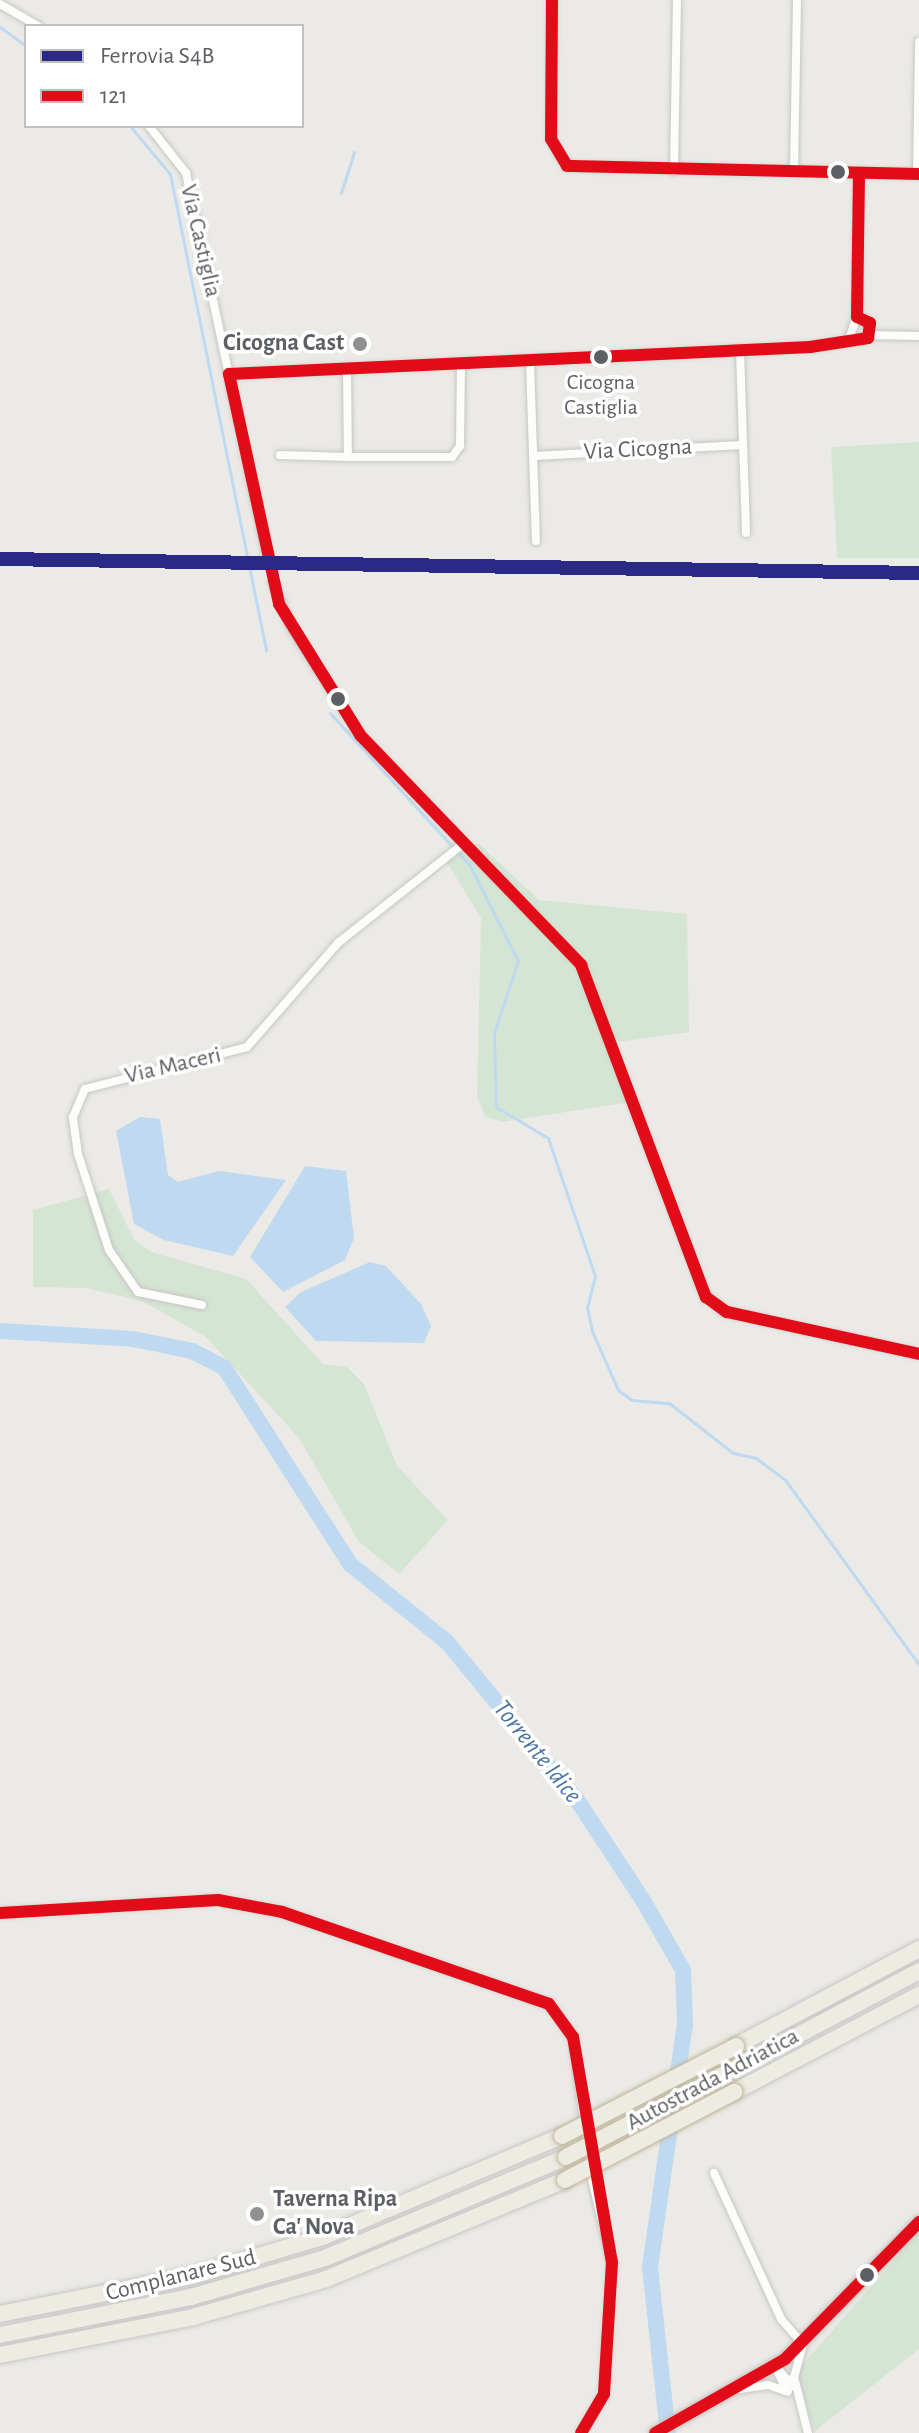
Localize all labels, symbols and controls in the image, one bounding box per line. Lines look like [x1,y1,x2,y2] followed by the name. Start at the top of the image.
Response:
[24,24,304,128] legend
[100,44,214,68] text: Ferrovia S4B
[100,84,127,108] text: 121
[830,164,846,180] unlabelled marker
[173,182,227,300] street label: Via Castiglia
[223,330,344,358] place label: Cicogna Cast
[351,335,369,353] marker: Cicogna Cast
[593,349,609,365] marker: Cicogna Castiglia
[564,369,638,420] place label: Cicogna Castiglia
[583,433,693,467] street label: Via Cicogna
[330,691,346,707] unlabelled marker
[122,1041,224,1091] street label: Via Maceri
[486,1694,588,1810] water label: Torrente Idice
[622,2022,804,2138] street label: Autostrada Adriatica
[273,2186,397,2242] place label: Taverna Ripa Ca' Nova
[248,2205,266,2223] marker: Taverna Ripa Ca' Nova
[103,2243,259,2309] street label: Complanare Sud
[859,2267,875,2283] unlabelled marker

